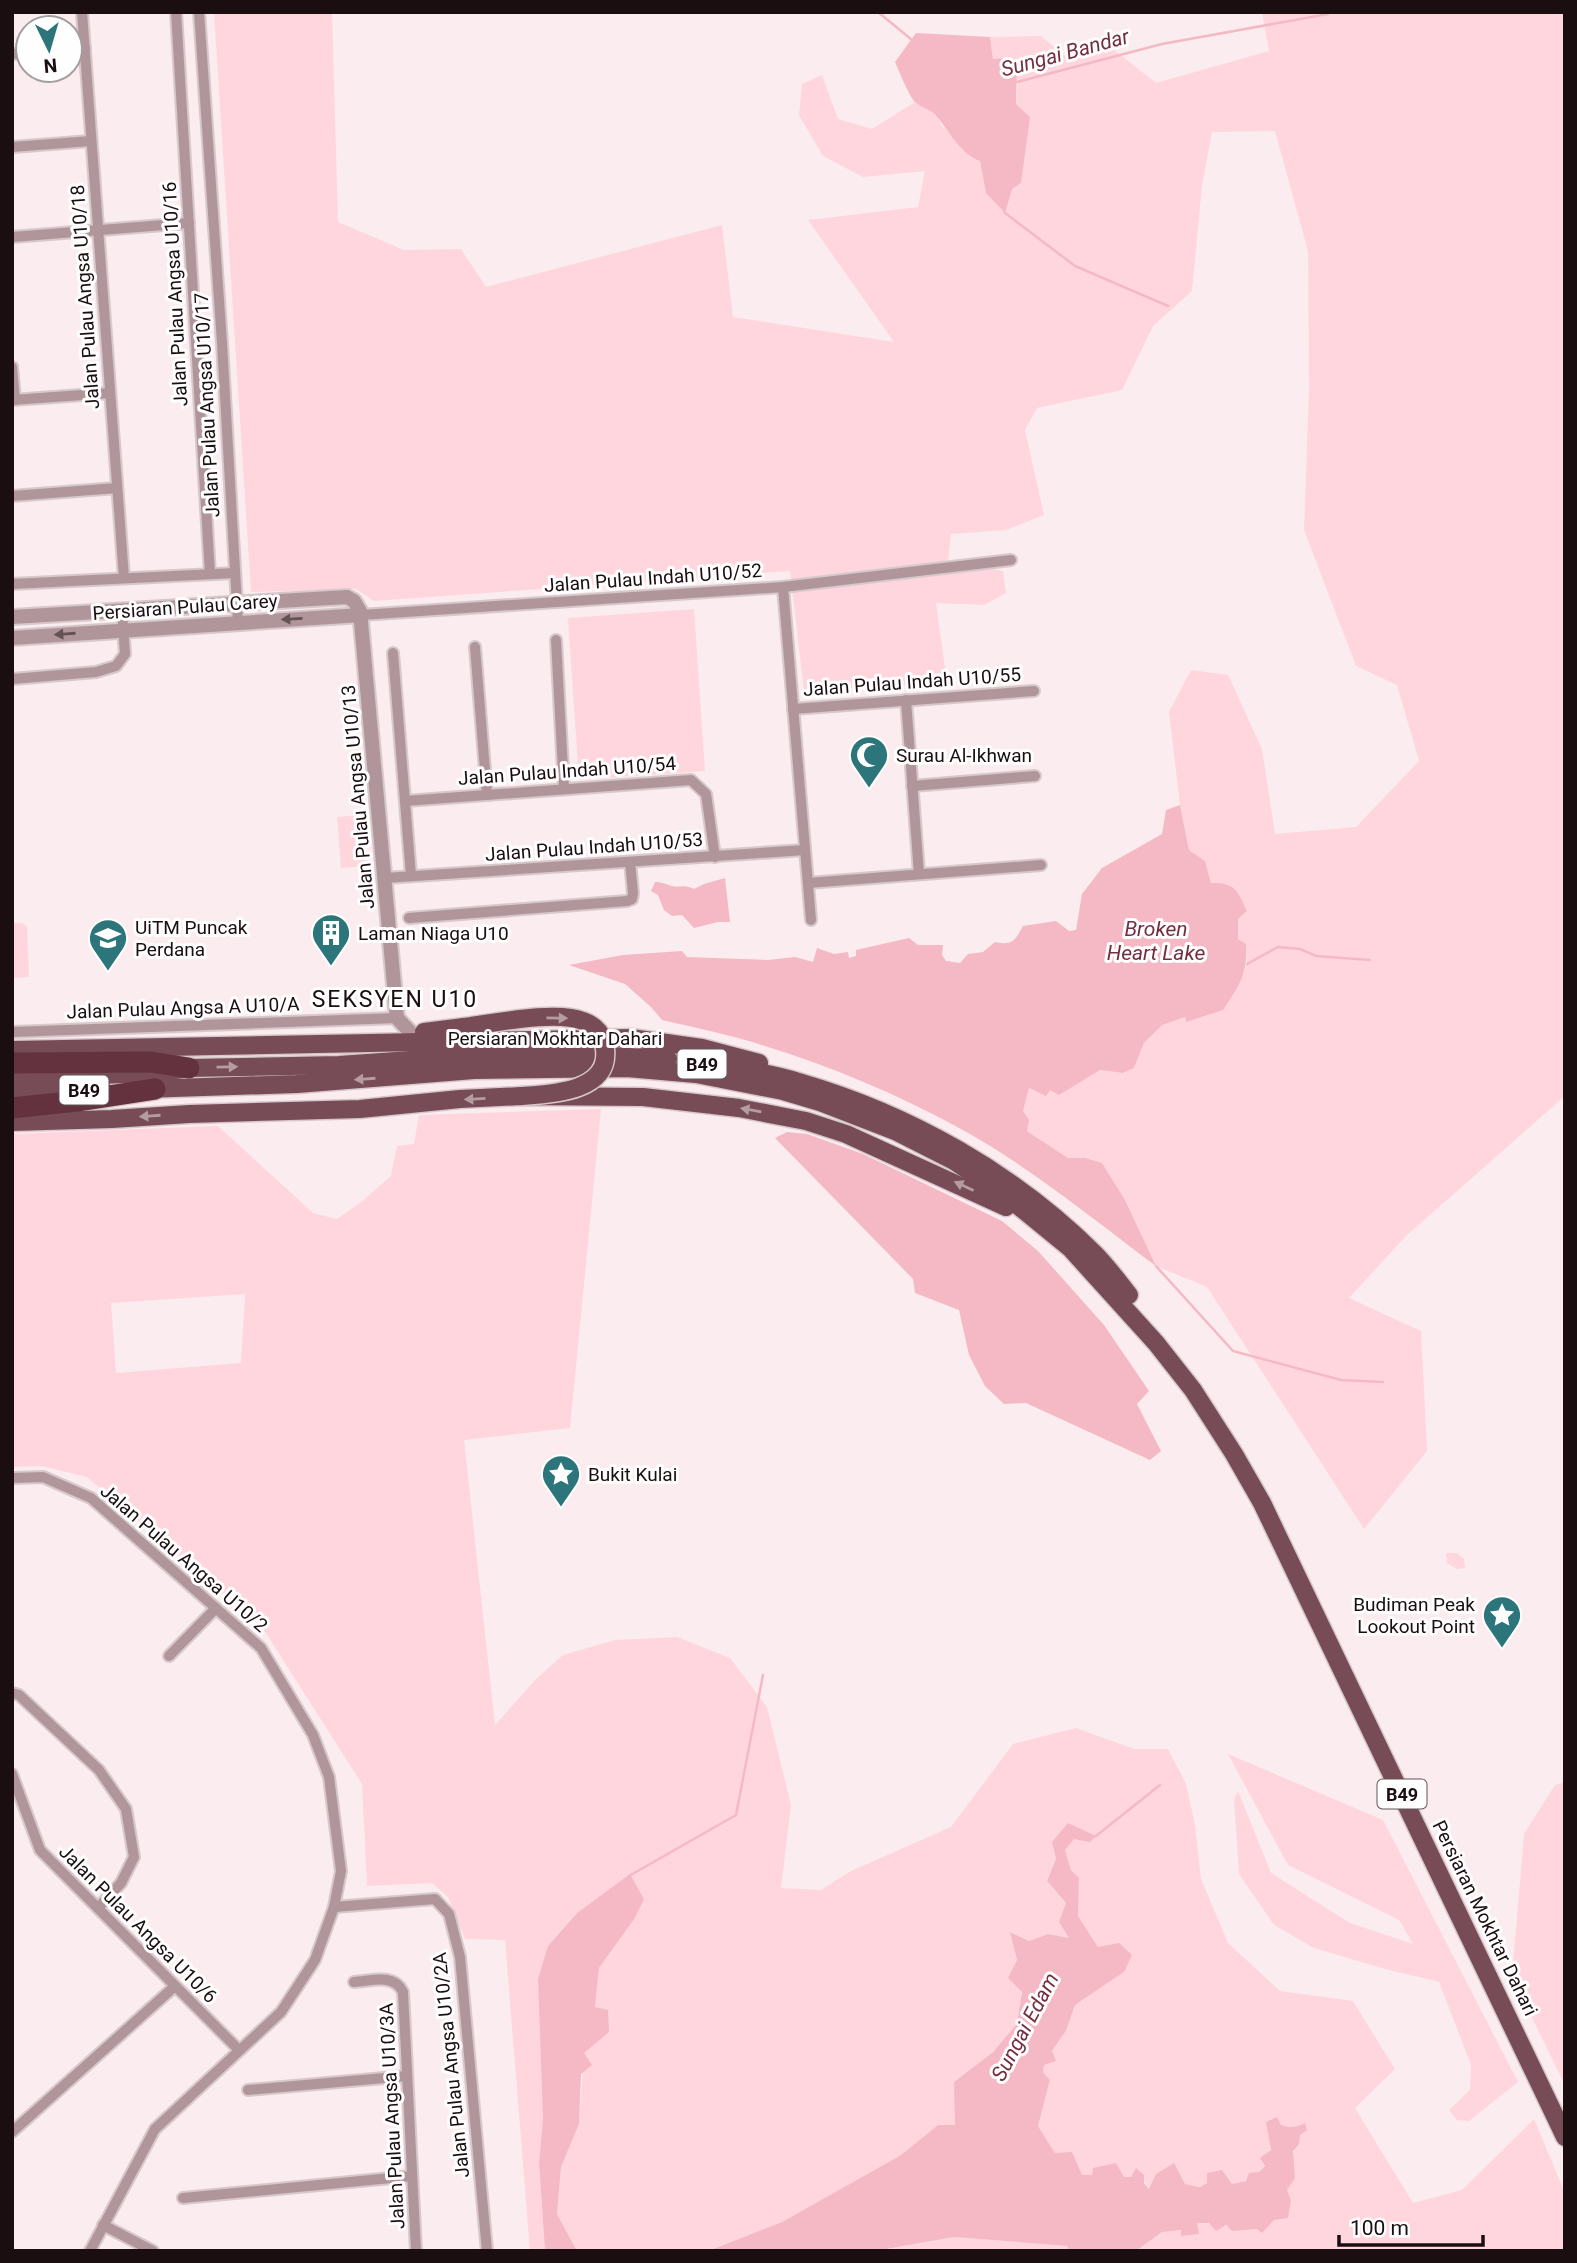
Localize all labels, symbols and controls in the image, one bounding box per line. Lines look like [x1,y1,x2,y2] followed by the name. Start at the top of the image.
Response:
[14,14,84,84] north arrow
[998,24,1133,82] water label: Sungai Bandar
[43,53,58,77] text: N
[158,181,192,407] street label: Jalan Pulau Angsa U10/16
[66,184,104,410] street label: Jalan Pulau Angsa U10/18
[190,292,224,518] street label: Jalan Pulau Angsa U10/17
[543,559,763,597] street label: Jalan Pulau Indah U10/52
[92,589,278,625] street label: Persiaran Pulau Carey
[281,614,303,625] one-way arrow
[54,629,76,640] one-way arrow
[802,663,1022,701] street label: Jalan Pulau Indah U10/55
[337,684,379,910] street label: Jalan Pulau Angsa U10/13
[848,734,890,789] mosque icon: Surau Al-Ikhwan
[896,744,1032,767] place label: Surau Al-Ikhwan
[457,752,677,790] street label: Jalan Pulau Indah U10/54
[484,828,704,866] street label: Jalan Pulau Indah U10/53
[310,912,352,967] building icon: Laman Niaga U10
[135,916,248,961] place label: UiTM Puncak Perdana
[87,917,129,972] school or university icon: UiTM Puncak Perdana
[1107,917,1206,965] water label: Broken Heart Lake
[358,922,509,945] place label: Laman Niaga U10
[312,986,478,1013] district label: SEKSYEN U10
[66,992,300,1024] street label: Jalan Pulau Angsa A U10/A
[546,1012,568,1024] one-way arrow
[448,1027,662,1050] street label: Persiaran Mokhtar Dahari
[678,1050,726,1078] road number: B49
[216,1061,238,1073] one-way arrow
[354,1074,376,1085] one-way arrow
[60,1076,108,1105] road number: B49
[464,1093,486,1104] one-way arrow
[740,1104,762,1115] one-way arrow
[139,1111,161,1122] one-way arrow
[954,1180,974,1192] one-way arrow
[540,1453,582,1508] place icon: Bukit Kulai
[588,1463,677,1486] place label: Bukit Kulai
[96,1479,272,1637] street label: Jalan Pulau Angsa U10/2
[1353,1593,1475,1638] place label: Budiman Peak Lookout Point
[1481,1594,1523,1649] place icon: Budiman Peak Lookout Point
[1378,1779,1426,1808] road number: B49
[1428,1816,1542,2020] street label: Persiaran Mokhtar Dahari
[54,1840,222,2008] street label: Jalan Pulau Angsa U10/6
[428,1951,474,2179] street label: Jalan Pulau Angsa U10/2A
[986,1969,1064,2085] water label: Sungai Edam
[375,2002,409,2230] street label: Jalan Pulau Angsa U10/3A
[1339,2204,1482,2248] scale bar
[1350,2216,1409,2240] text: 100 m

